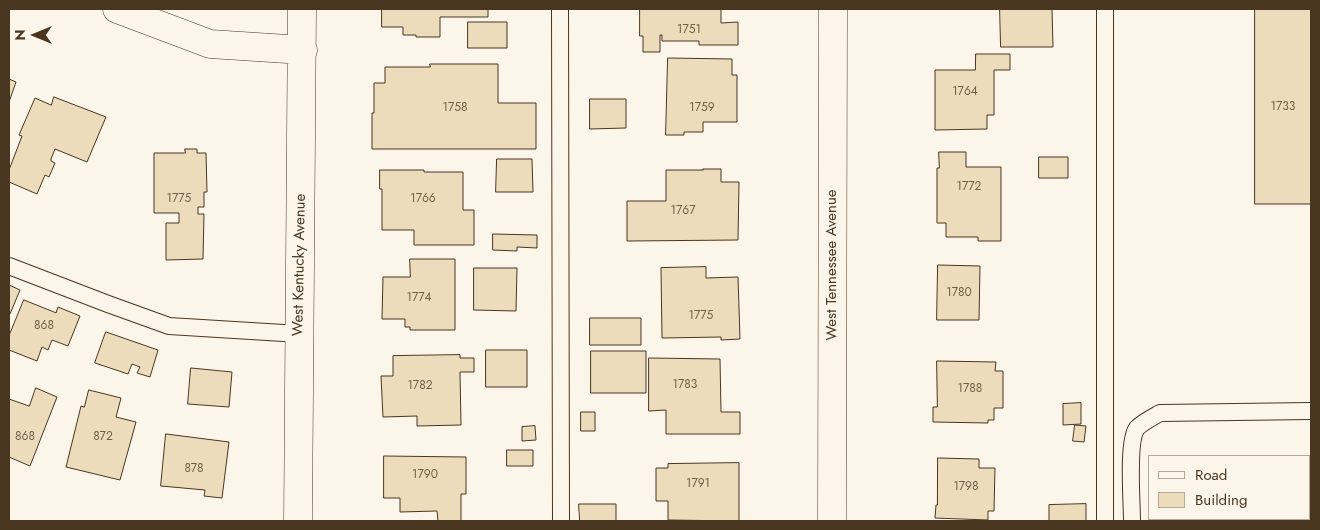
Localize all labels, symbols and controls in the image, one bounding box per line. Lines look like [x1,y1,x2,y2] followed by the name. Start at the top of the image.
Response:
[10,10,60,60] north arrow
[677,23,701,37] house number: 1751
[10,29,30,41] text: N
[952,85,978,99] house number: 1764
[1271,100,1295,114] house number: 1733
[442,101,468,115] house number: 1758
[689,101,715,115] house number: 1759
[957,180,981,194] house number: 1772
[823,190,841,340] street label: West Tennessee Avenue
[167,192,191,206] house number: 1775
[410,192,436,206] house number: 1766
[290,194,310,336] street label: West Kentucky Avenue
[671,204,695,218] house number: 1767
[946,286,972,300] house number: 1780
[407,291,431,305] house number: 1774
[689,309,713,323] house number: 1775
[34,319,54,333] house number: 868
[673,378,697,392] house number: 1783
[407,379,433,393] house number: 1782
[958,382,982,396] house number: 1788
[15,430,35,444] house number: 868
[93,430,113,444] house number: 872
[1148,455,1310,520] legend
[184,462,204,476] house number: 878
[1195,464,1227,486] text: Road
[412,468,438,482] house number: 1790
[686,477,710,491] house number: 1791
[953,480,979,494] house number: 1798
[1195,489,1247,511] text: Building

